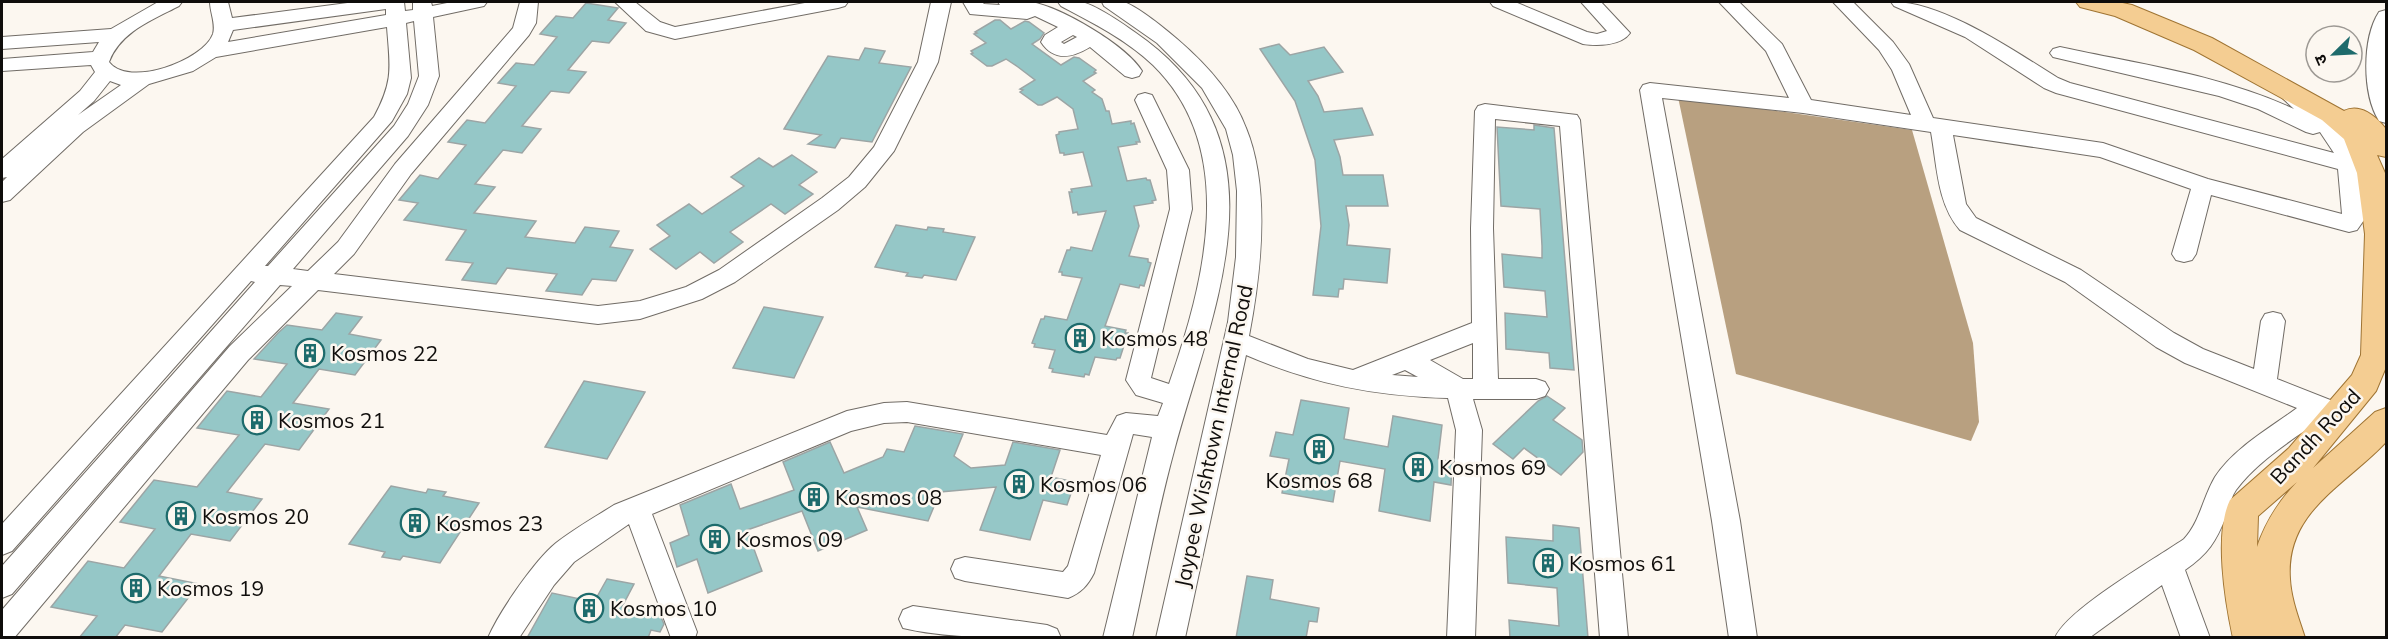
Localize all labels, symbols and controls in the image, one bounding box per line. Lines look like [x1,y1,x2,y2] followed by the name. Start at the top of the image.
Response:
[2304,24,2364,84] north arrow
[2309,51,2331,68] text: उ
[1168,282,1258,590] street label: Jaypee Wishtown Internal Road
[1064,322,1096,354] building icon: Kosmos 48
[1101,325,1208,351] place label: Kosmos 48
[294,337,326,369] building icon: Kosmos 22
[331,340,438,366] place label: Kosmos 22
[2264,383,2366,489] street label: Bandh Road
[241,404,273,436] building icon: Kosmos 21
[278,407,385,433] place label: Kosmos 21
[1303,433,1335,465] building icon: Kosmos 68
[1402,451,1434,483] building icon: Kosmos 69
[1439,454,1546,480] place label: Kosmos 69
[1265,467,1373,493] place label: Kosmos 68
[1003,468,1035,500] building icon: Kosmos 06
[1040,471,1147,497] place label: Kosmos 06
[798,481,830,513] building icon: Kosmos 08
[835,484,942,510] place label: Kosmos 08
[165,500,197,532] building icon: Kosmos 20
[202,503,309,529] place label: Kosmos 20
[399,507,431,539] building icon: Kosmos 23
[436,510,543,536] place label: Kosmos 23
[699,523,731,555] building icon: Kosmos 09
[736,526,843,552] place label: Kosmos 09
[1532,547,1564,579] building icon: Kosmos 61
[1569,550,1676,576] place label: Kosmos 61
[120,572,152,604] building icon: Kosmos 19
[157,575,264,601] place label: Kosmos 19
[573,592,605,624] building icon: Kosmos 10
[610,595,717,621] place label: Kosmos 10

